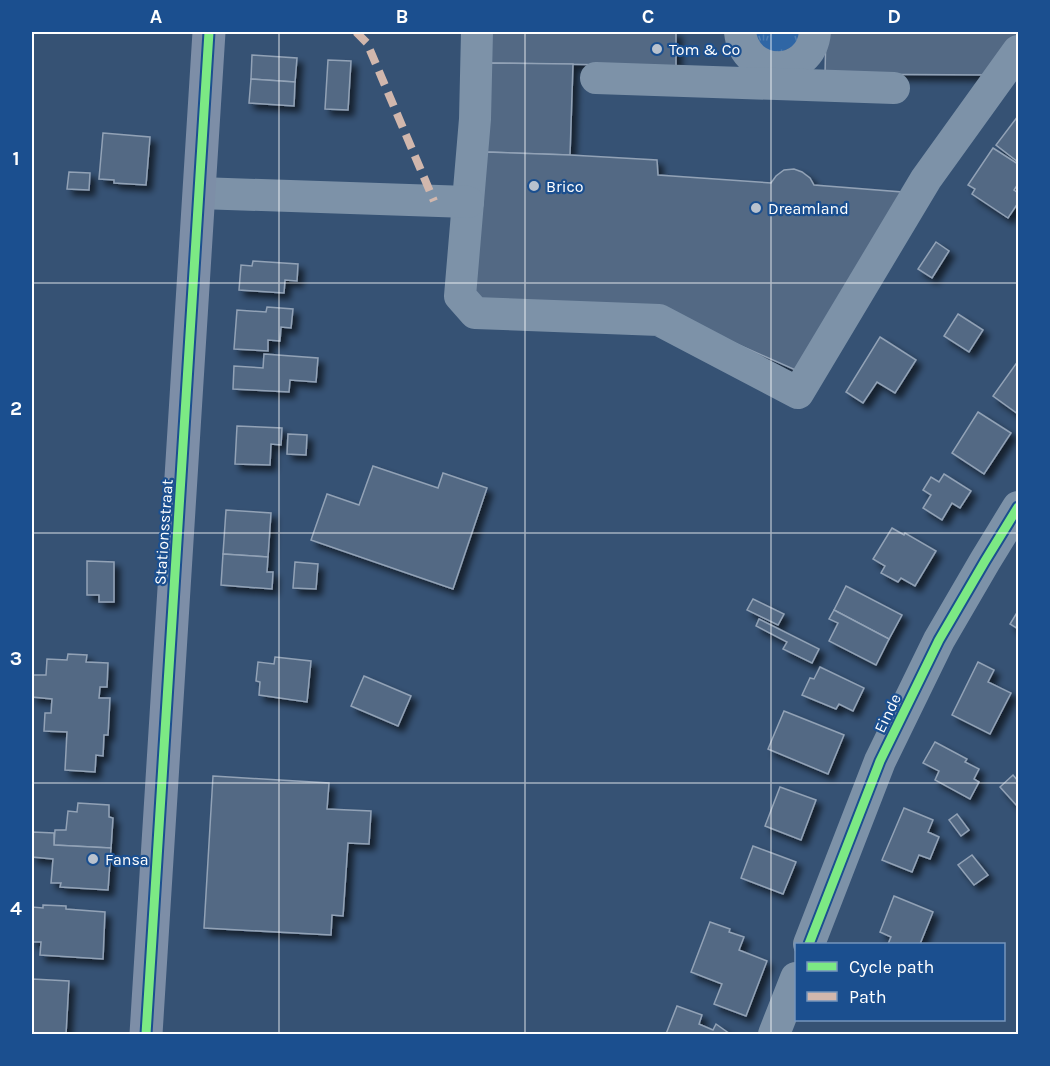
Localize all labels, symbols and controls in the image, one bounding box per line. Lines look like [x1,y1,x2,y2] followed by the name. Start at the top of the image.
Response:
[150,5,163,28] text: A
[396,5,408,28] text: B
[642,5,654,28] text: C
[887,5,901,28] text: D
[669,40,740,59] place label: Tom & Co
[650,42,664,56] marker: Tom & Co
[12,147,20,170] text: 1
[546,177,584,196] place label: Brico
[527,179,541,193] marker: Brico
[768,199,849,218] place label: Dreamland
[749,201,763,215] marker: Dreamland
[10,397,22,420] text: 2
[150,479,177,586] street label: Stationsstraat
[10,647,22,670] text: 3
[870,691,905,736] street label: Einde
[105,850,149,869] place label: Fansa
[86,852,100,866] marker: Fansa
[10,897,22,920] text: 4
[795,943,1005,1021] legend
[849,956,934,978] text: Cycle path
[849,986,887,1008] text: Path

